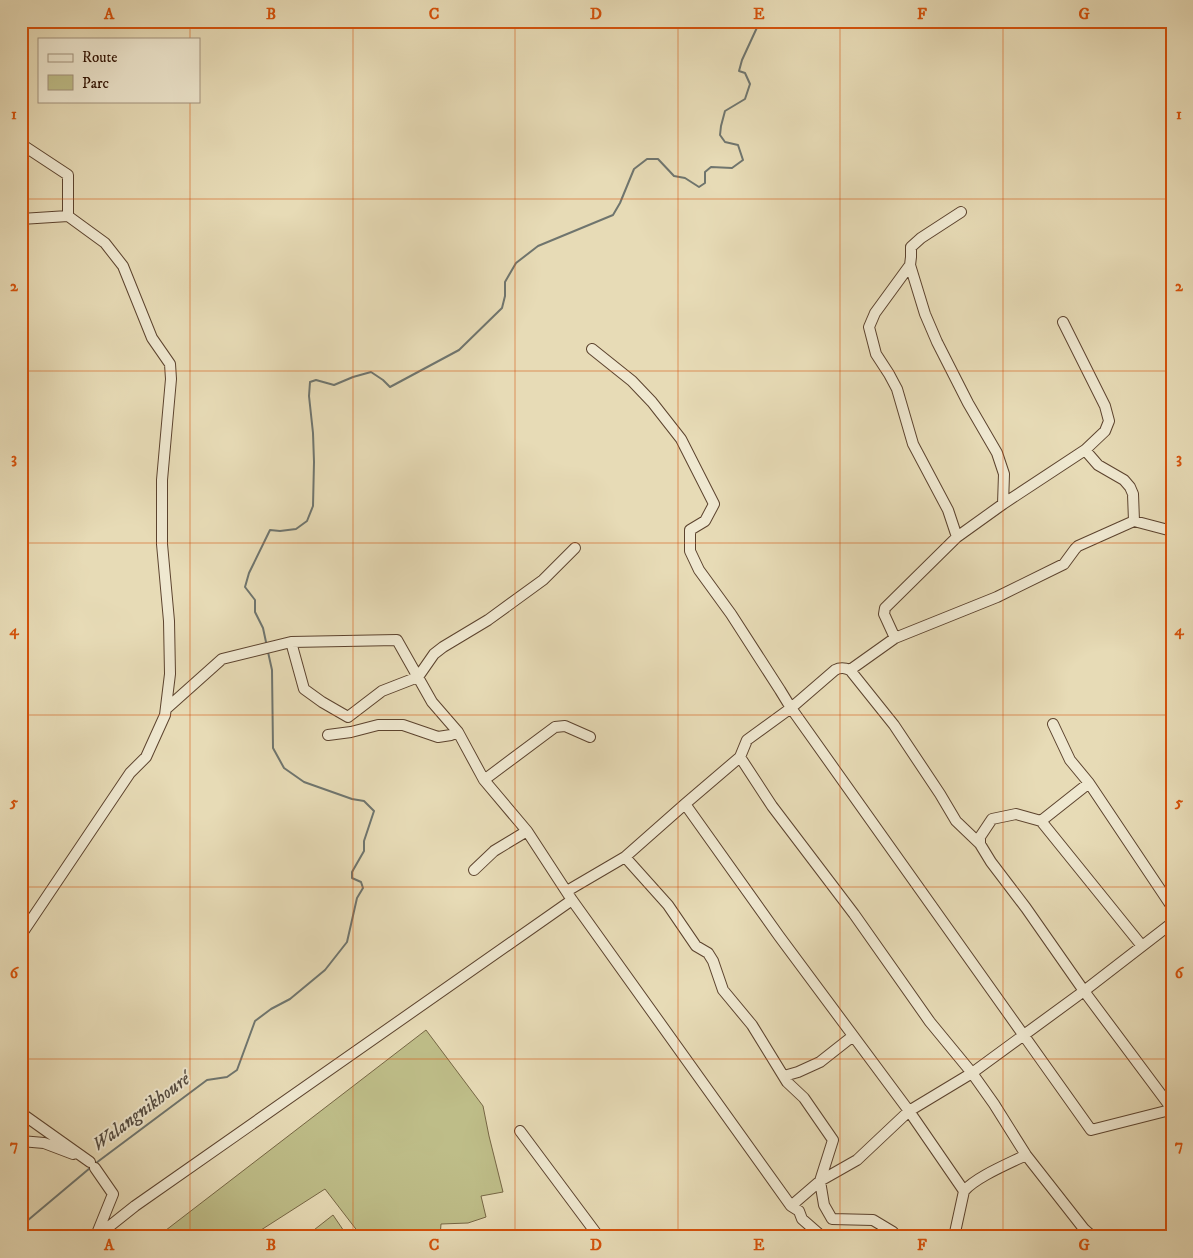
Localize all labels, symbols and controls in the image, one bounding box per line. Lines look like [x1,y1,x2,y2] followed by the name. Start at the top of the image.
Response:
[103,4,115,24] text: A
[266,4,276,24] text: B
[429,4,439,24] text: C
[590,4,602,24] text: D
[753,4,765,24] text: E
[917,4,927,24] text: F
[1078,4,1090,24] text: G
[38,38,200,102] legend
[82,48,117,67] text: Route
[82,74,110,93] text: Parc
[11,104,17,124] text: 1
[1176,104,1182,124] text: 1
[10,276,19,296] text: 2
[1175,276,1184,296] text: 2
[11,448,17,468] text: 3
[1176,448,1182,468] text: 3
[8,620,19,640] text: 4
[1173,620,1184,640] text: 4
[9,792,18,812] text: 5
[1174,792,1183,812] text: 5
[10,963,20,983] text: 6
[1175,963,1185,983] text: 6
[87,1066,197,1156] water label: Walangnikhouré
[10,1135,18,1155] text: 7
[1175,1135,1183,1155] text: 7
[103,1235,115,1255] text: A
[266,1235,276,1255] text: B
[429,1235,439,1255] text: C
[590,1235,602,1255] text: D
[753,1235,765,1255] text: E
[917,1235,927,1255] text: F
[1078,1235,1090,1255] text: G

